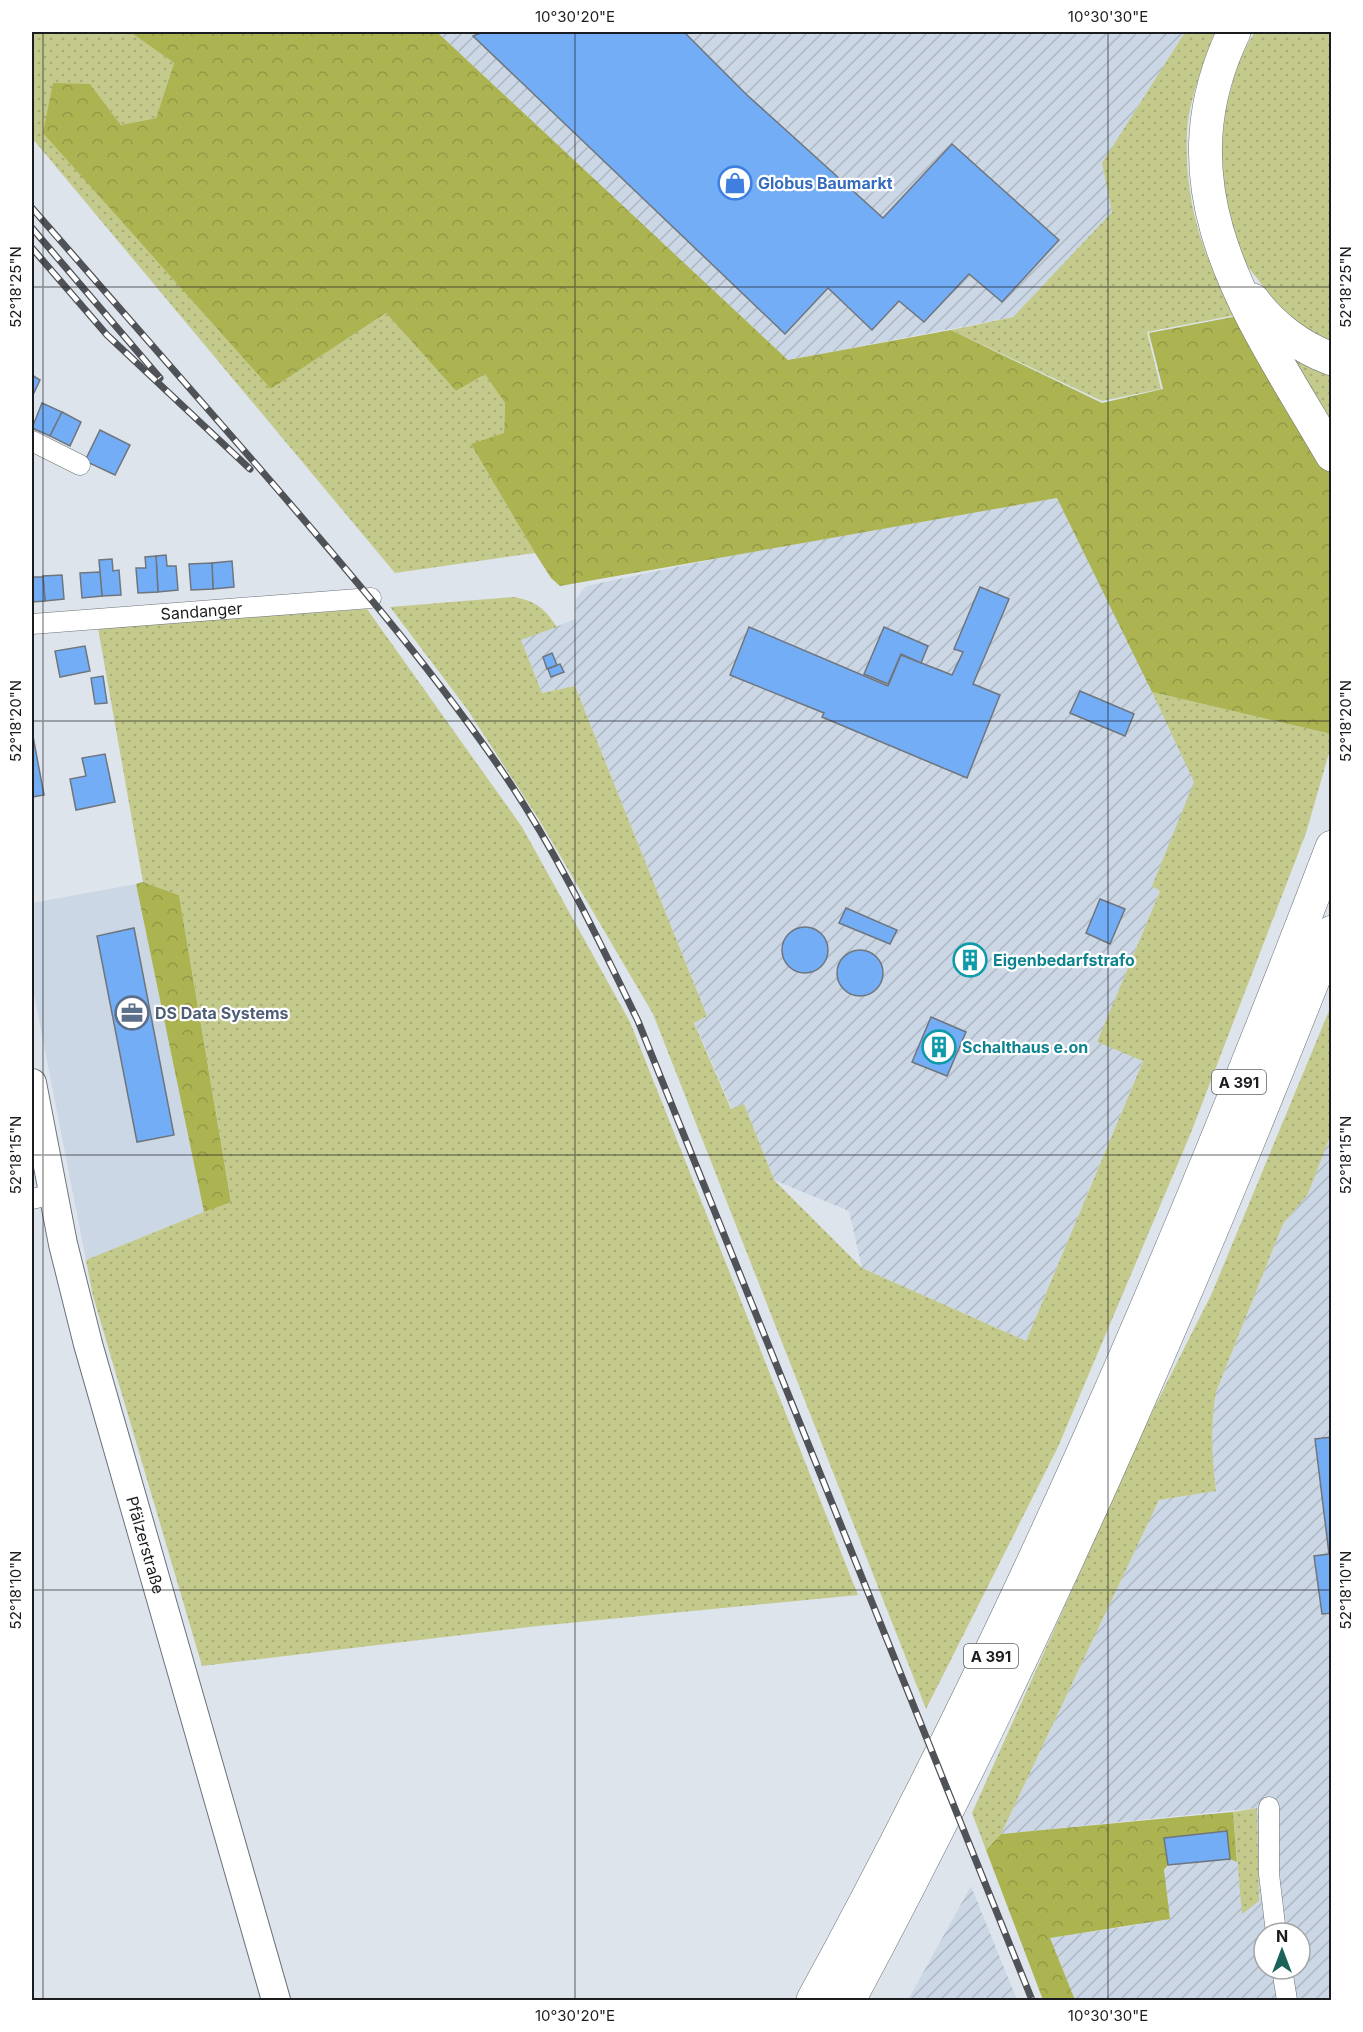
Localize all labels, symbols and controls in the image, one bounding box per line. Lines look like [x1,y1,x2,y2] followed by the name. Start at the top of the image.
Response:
[535,7,615,26] text: 10°30'20"E
[1068,7,1148,26] text: 10°30'30"E
[717,165,753,201] shop icon: Globus Baumarkt
[758,173,893,193] place label: Globus Baumarkt
[6,246,25,328] text: 52°18'25"N
[1336,246,1355,328] text: 52°18'25"N
[160,598,243,624] street label: Sandanger
[6,680,25,762] text: 52°18'20"N
[1336,680,1355,762] text: 52°18'20"N
[952,942,988,978] building icon: Eigenbedarfstrafo
[993,950,1135,970] place label: Eigenbedarfstrafo
[114,995,150,1031] office icon: DS Data Systems
[155,1003,289,1023] place label: DS Data Systems
[921,1029,957,1065] building icon: Schalthaus e.on
[962,1037,1088,1057] place label: Schalthaus e.on
[1212,1070,1266,1094] road number: A 391
[6,1116,25,1194] text: 52°18'15"N
[1336,1116,1355,1194] text: 52°18'15"N
[122,1494,169,1596] street label: Pfälzerstraße
[6,1551,25,1629] text: 52°18'10"N
[1336,1551,1355,1629] text: 52°18'10"N
[964,1644,1018,1668] road number: A 391
[1252,1921,1312,1981] north arrow
[1276,1926,1288,1946] text: N
[535,2006,615,2025] text: 10°30'20"E
[1068,2006,1148,2025] text: 10°30'30"E

